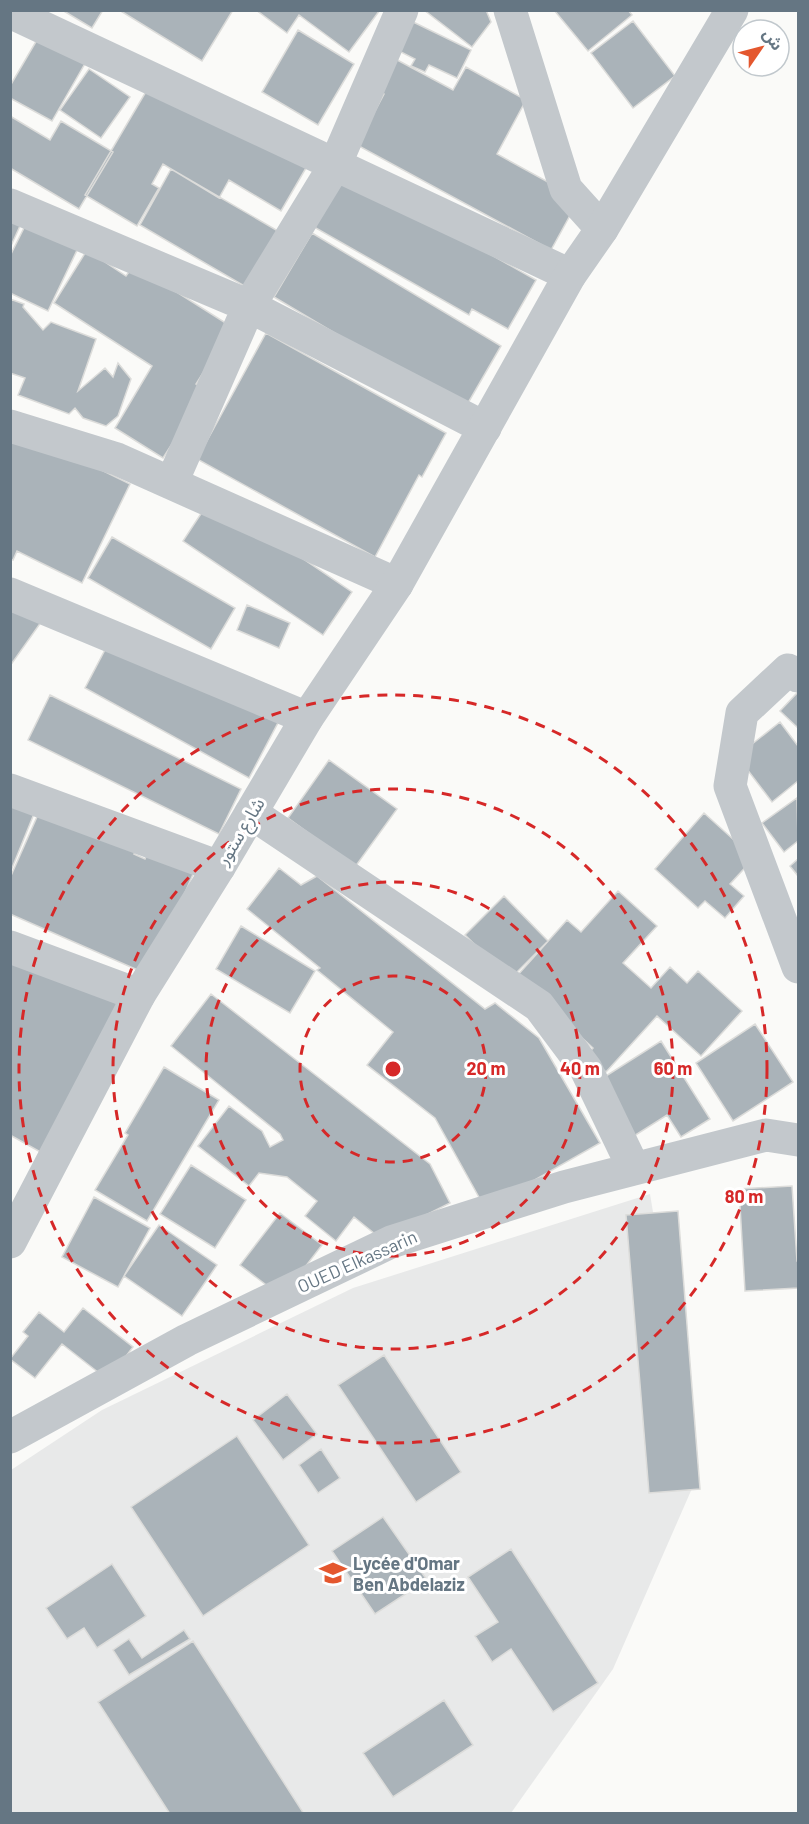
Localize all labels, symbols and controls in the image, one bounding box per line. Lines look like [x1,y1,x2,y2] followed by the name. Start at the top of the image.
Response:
[731,18,791,78] north arrow
[759,25,788,54] text: ش
[211,793,272,872] street label: شارع ستور
[467,1057,505,1079] text: 20 m
[560,1057,600,1079] text: 40 m
[654,1057,692,1079] text: 60 m
[383,1059,403,1079] centre of rings
[725,1185,763,1207] text: 80 m
[294,1225,420,1297] street label: OUED Elkassarin
[353,1552,465,1595] place label: Lycée d'Omar Ben Abdelaziz
[318,1558,348,1588] school or university icon: Lycée d'Omar Ben Abdelaziz

